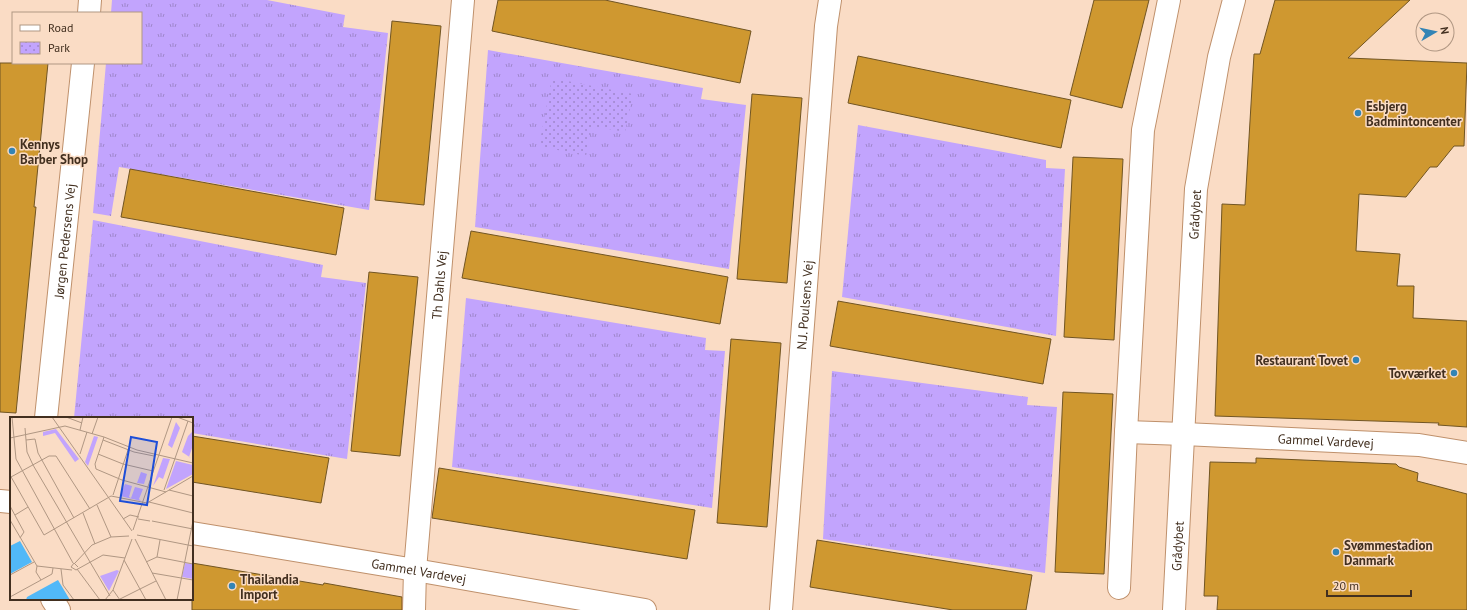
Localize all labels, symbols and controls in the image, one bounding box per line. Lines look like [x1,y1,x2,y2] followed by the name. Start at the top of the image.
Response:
[12,12,142,64] legend
[1415,12,1455,52] north arrow
[48,20,73,35] text: Road
[1437,26,1452,35] text: N
[48,40,70,55] text: Park
[1366,98,1462,130] place label: Esbjerg Badmintoncenter
[1353,108,1363,118] marker: Esbjerg Badmintoncenter
[20,136,88,168] place label: Kennys Barber Shop
[7,146,17,156] marker: Kennys Barber Shop
[50,183,79,300] street label: Jørgen Pedersens Vej
[1185,189,1205,240] street label: Grådybet
[428,250,451,320] street label: Th Dahls Vej
[793,260,817,350] street label: N.J. Poulsens Vej
[1255,352,1348,369] place label: Restaurant Tovet
[1351,355,1361,365] marker: Restaurant Tovet
[1388,365,1446,382] place label: Tovværket
[1449,368,1459,378] marker: Tovværket
[10,417,193,600] inset map
[1277,430,1374,452] street label: Gammel Vardevej
[1168,520,1188,572] street label: Grådybet
[1344,537,1433,569] place label: Svømmestadion Danmark
[1331,547,1341,557] marker: Svømmestadion Danmark
[370,555,468,588] street label: Gammel Vardevej
[240,571,299,603] place label: Thailandia Import
[1327,572,1411,598] scale bar
[1333,578,1359,593] text: 20 m
[227,581,237,591] marker: Thailandia Import

